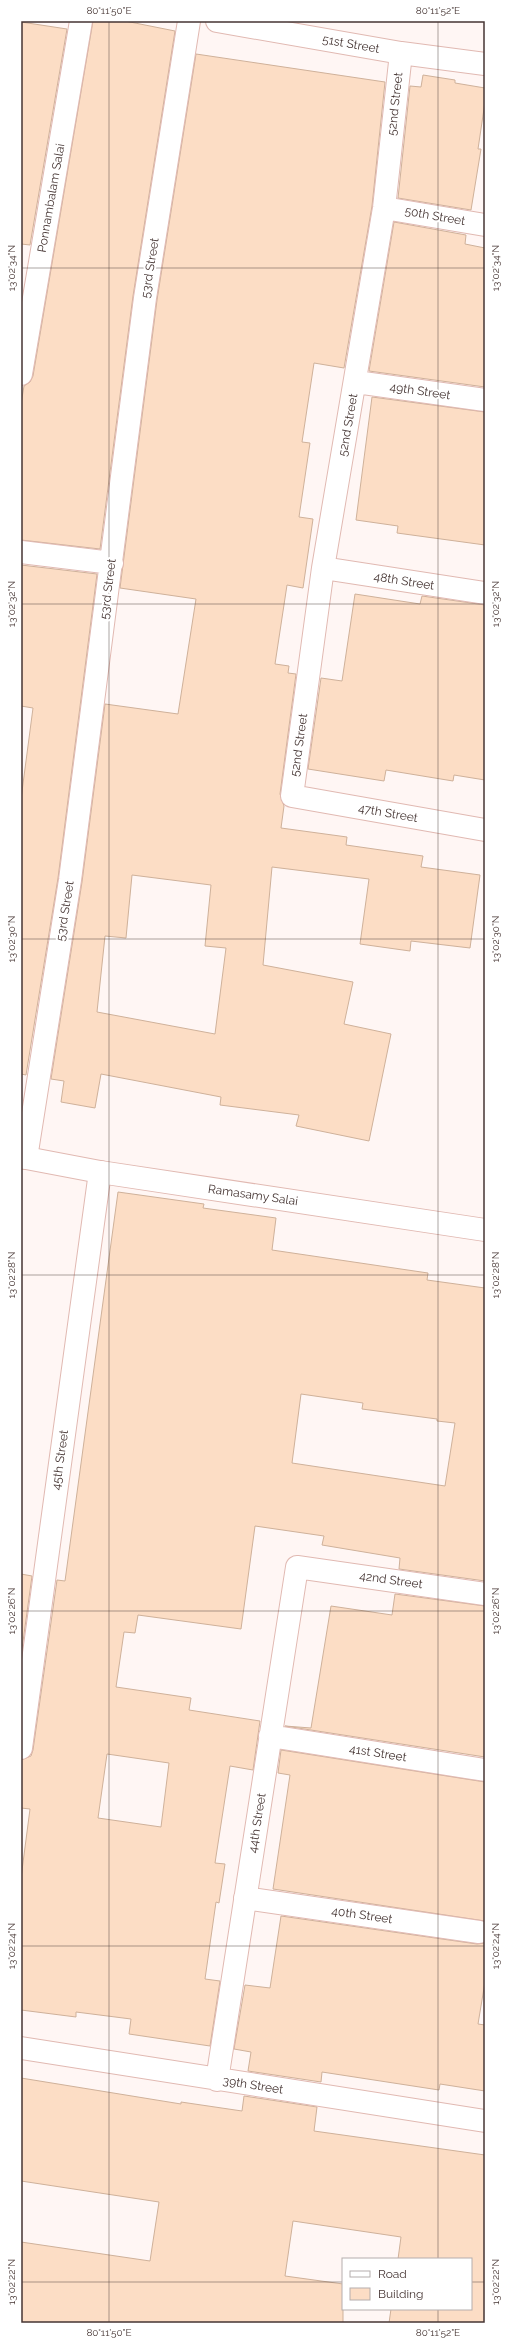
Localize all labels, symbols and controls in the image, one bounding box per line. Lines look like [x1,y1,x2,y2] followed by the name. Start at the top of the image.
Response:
[86,5,132,16] text: 80°11'50"E
[416,5,460,16] text: 80°11'52"E
[321,32,381,56] street label: 51st Street
[385,72,405,136] street label: 52nd Street
[35,143,67,253] street label: Ponnambalam Salai
[404,204,466,228] street label: 50th Street
[138,237,162,299] street label: 53rd Street
[6,245,17,291] text: 13°02'34"N
[490,245,501,291] text: 13°02'34"N
[389,380,451,402] street label: 49th Street
[336,392,360,458] street label: 52nd Street
[97,558,119,620] street label: 53rd Street
[373,569,435,593] street label: 48th Street
[6,581,17,627] text: 13°02'32"N
[490,581,501,627] text: 13°02'32"N
[288,713,310,777] street label: 52nd Street
[357,801,419,825] street label: 47th Street
[53,880,77,942] street label: 53rd Street
[6,915,17,963] text: 13°02'30"N
[490,915,501,963] text: 13°02'30"N
[207,1182,299,1208] street label: Ramasamy Salai
[6,1252,17,1298] text: 13°02'28"N
[490,1252,501,1298] text: 13°02'28"N
[49,1429,71,1491] street label: 45th Street
[359,1569,423,1591] street label: 42nd Street
[6,1587,17,1635] text: 13°02'26"N
[490,1587,501,1635] text: 13°02'26"N
[348,1742,408,1764] street label: 41st Street
[245,1792,269,1854] street label: 44th Street
[331,1904,393,1926] street label: 40th Street
[6,1923,17,1969] text: 13°02'24"N
[490,1923,501,1969] text: 13°02'24"N
[222,2073,284,2097] street label: 39th Street
[342,2258,472,2310] legend
[6,2259,17,2305] text: 13°02'22"N
[490,2259,501,2305] text: 13°02'22"N
[378,2267,407,2281] text: Road
[378,2287,424,2301] text: Building
[86,2327,132,2338] text: 80°11'50"E
[416,2327,460,2338] text: 80°11'52"E

